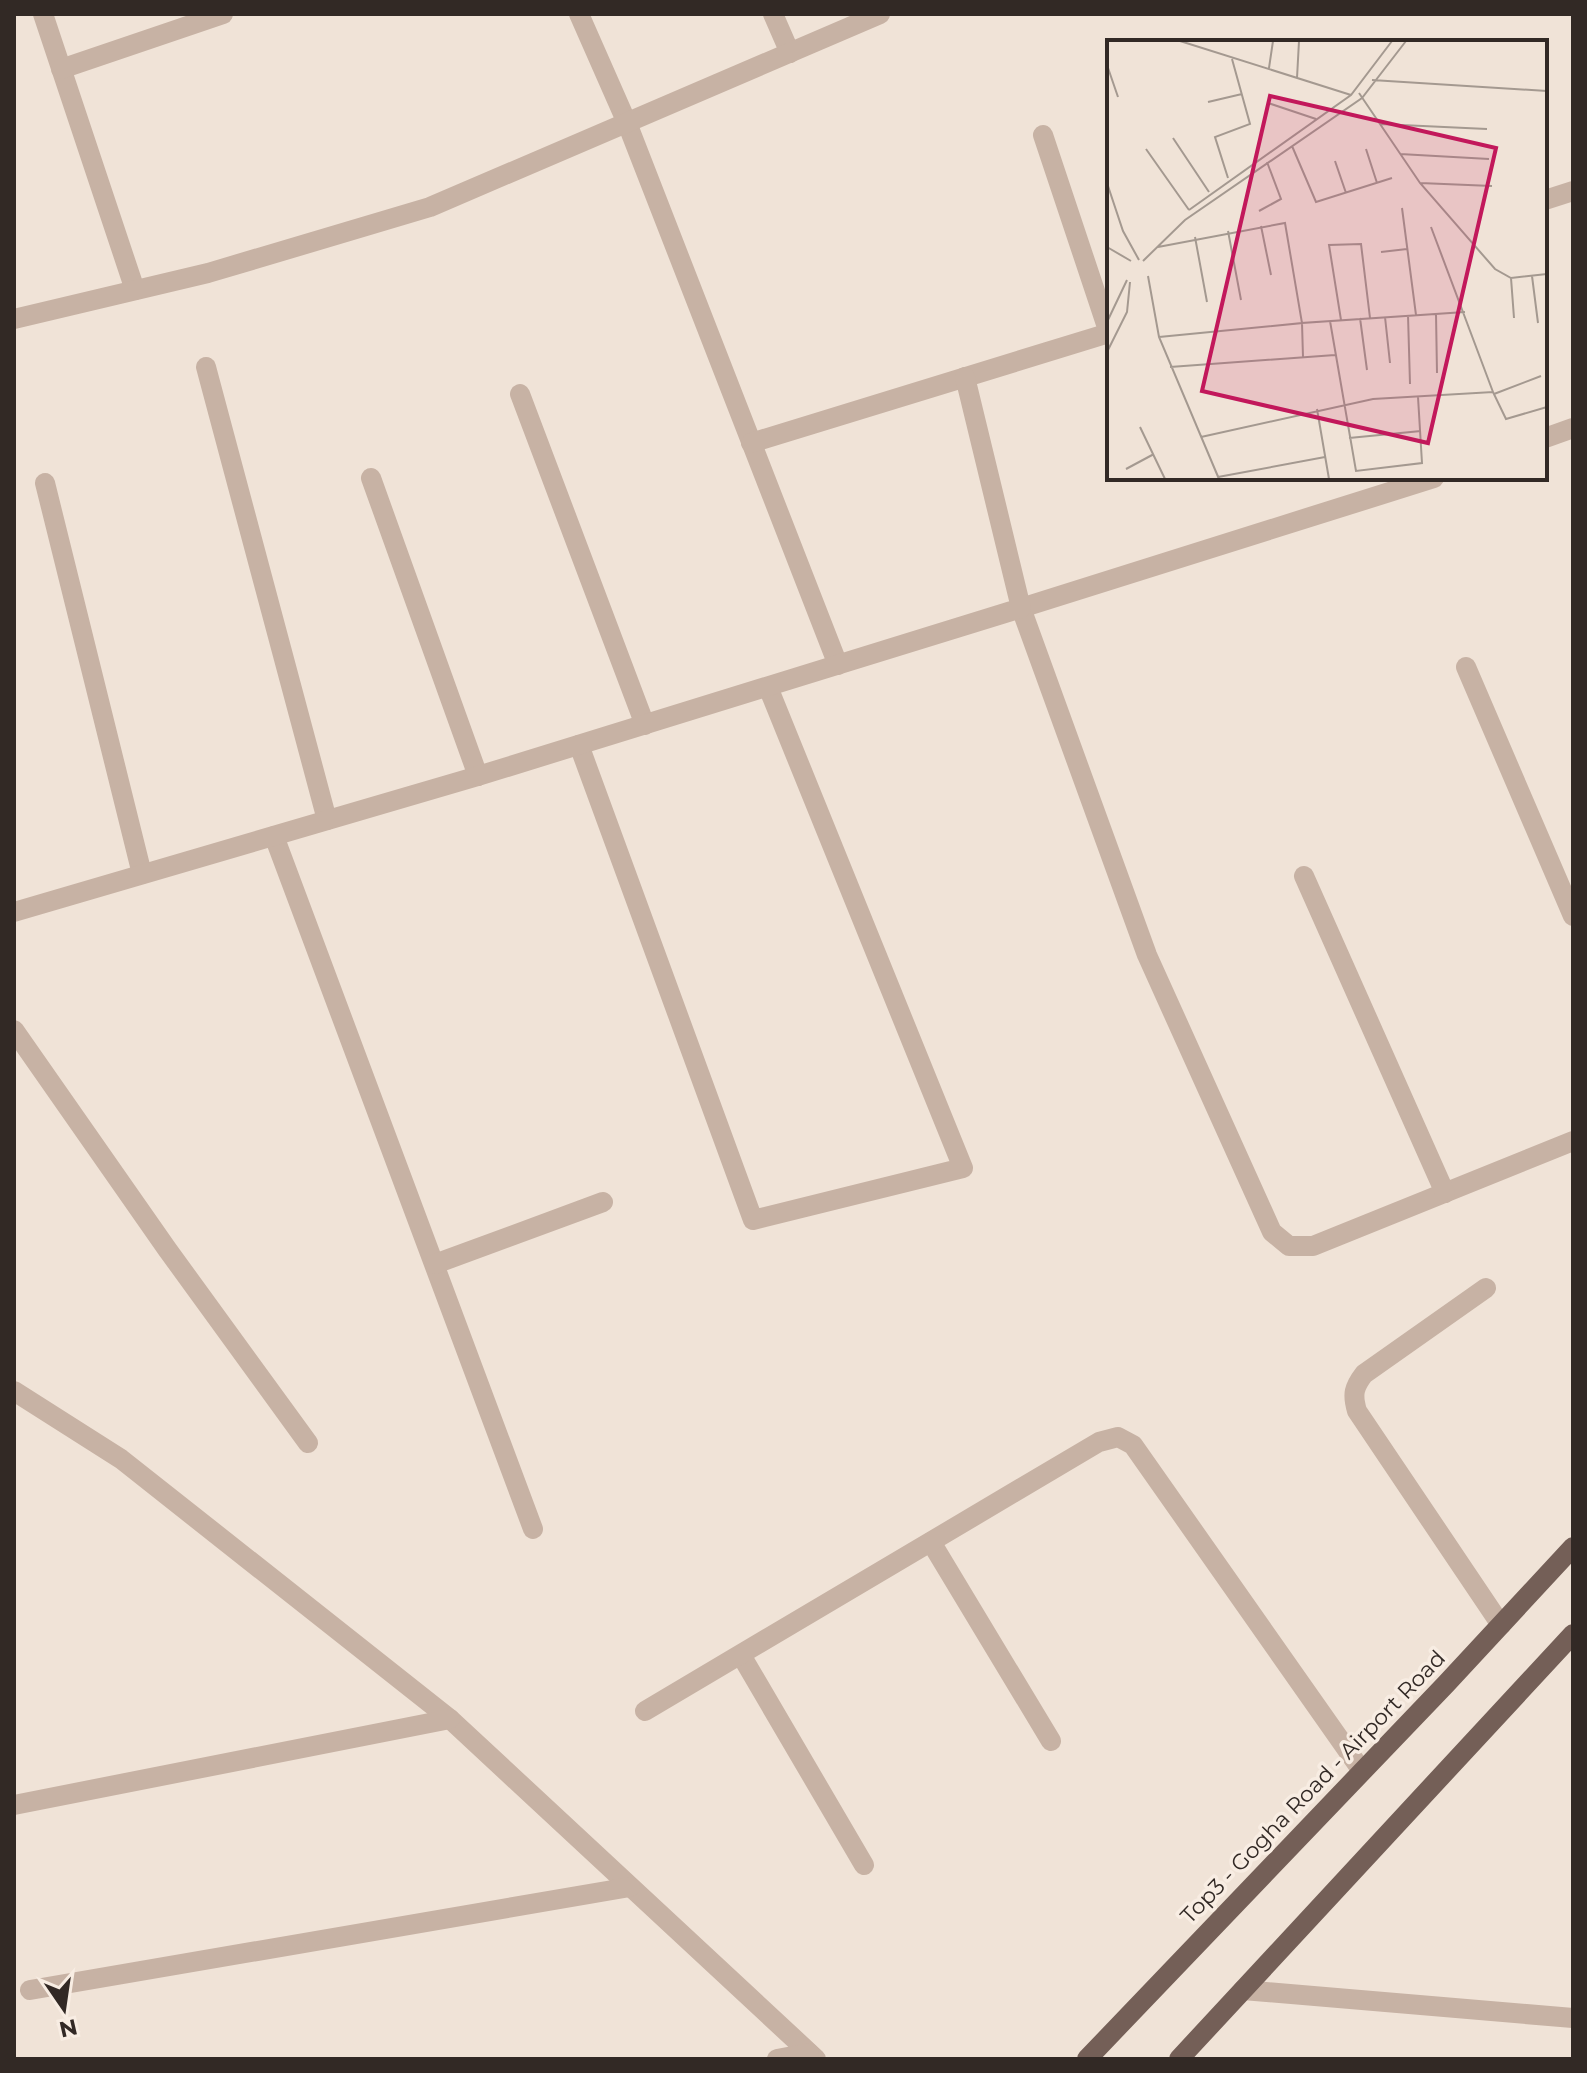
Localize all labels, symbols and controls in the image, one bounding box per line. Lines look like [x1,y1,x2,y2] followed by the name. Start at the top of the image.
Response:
[1107,40,1547,480] inset map
[1175,1645,1451,1929] street label: Top3 - Gogha Road - Airport Road
[24,1969,104,2049] north arrow
[57,2013,80,2043] text: N

